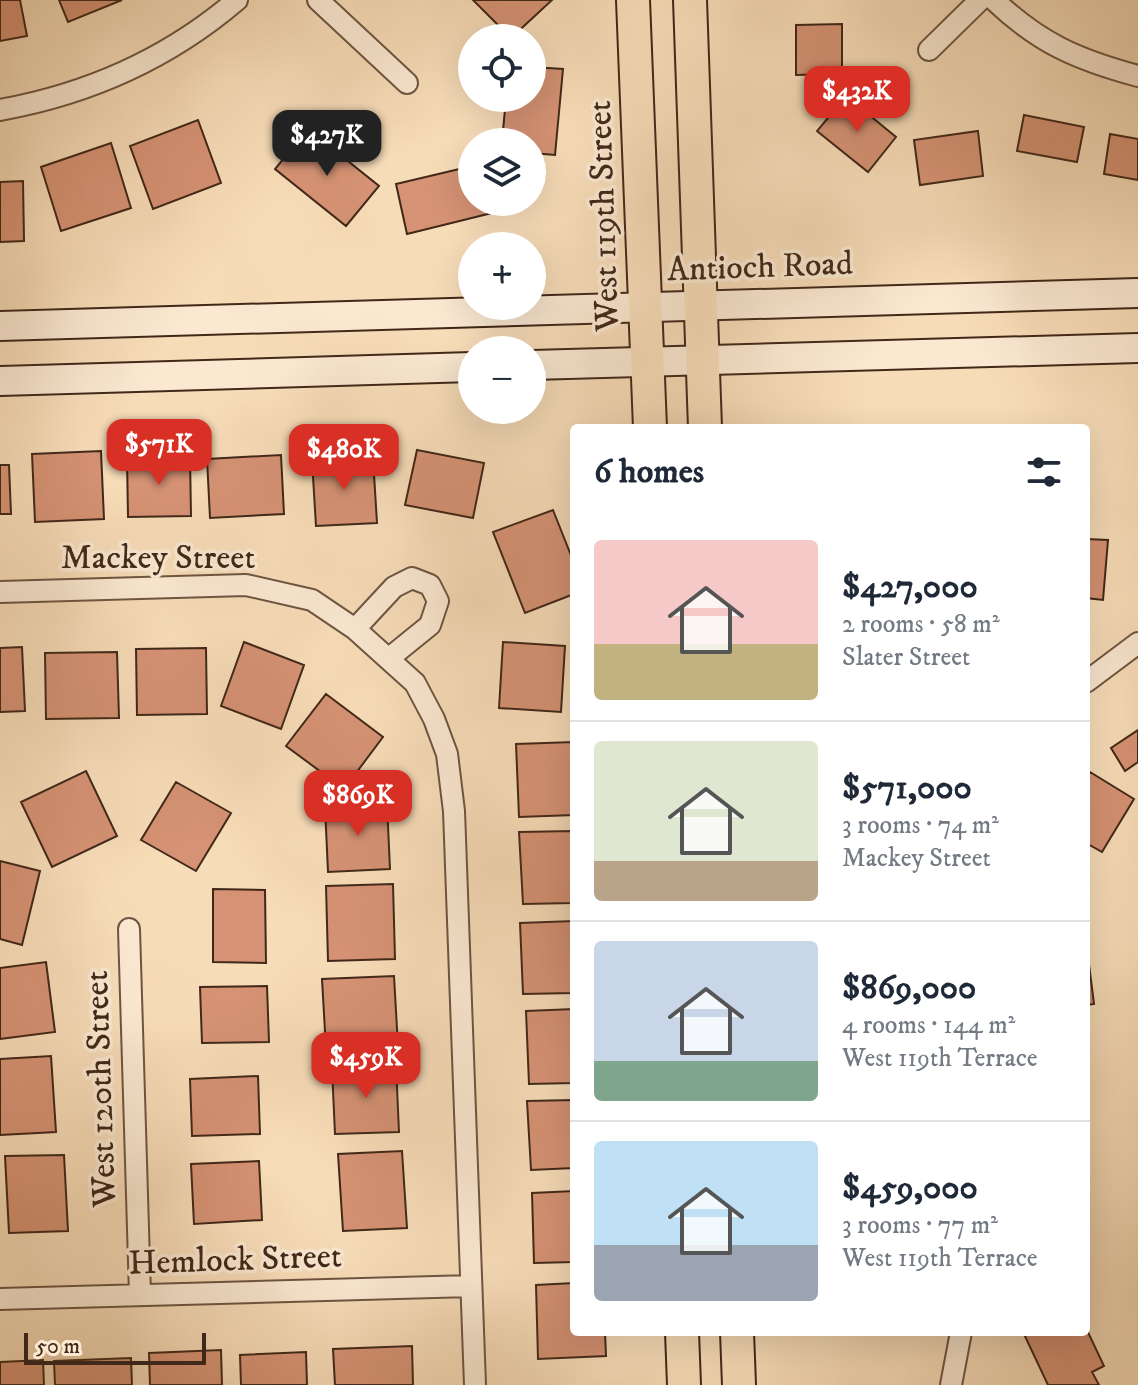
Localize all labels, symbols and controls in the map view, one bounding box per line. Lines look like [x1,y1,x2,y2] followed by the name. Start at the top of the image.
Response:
[458,24,546,424] map controls
[458,24,546,112] button: locate
[801,66,913,134] pin: $432K
[822,75,892,108] text: $432K
[579,100,629,333] street label: West 119th Street
[271,110,383,178] pin: $427K
[290,119,364,152] text: $427K
[458,128,546,216] button: layers
[458,232,546,320] button: +
[667,243,854,291] street label: Antioch Road
[458,336,546,424] button: −
[103,419,215,487] pin: $571K
[288,424,400,492] pin: $480K
[125,428,193,461] text: $571K
[307,433,381,466] text: $480K
[1022,450,1066,494] icon: filters
[594,451,704,493] text: 6 homes
[61,537,255,579] street label: Mackey Street
[842,566,978,608] text: $427,000
[658,572,754,668] icon: home
[842,608,1000,641] text: 2 rooms · 58 m²
[842,641,970,674] text: Slater Street
[842,767,972,809] text: $571,000
[302,770,414,838] pin: $869K
[658,773,754,869] icon: home
[322,779,394,812] text: $869K
[842,809,999,842] text: 3 rooms · 74 m²
[842,842,991,875] text: Mackey Street
[842,967,976,1009] text: $869,000
[76,970,126,1209] street label: West 120th Street
[658,973,754,1069] icon: home
[842,1009,1015,1042] text: 4 rooms · 144 m²
[310,1032,422,1100] pin: $459K
[329,1041,403,1074] text: $459K
[842,1042,1038,1075] text: West 119th Terrace
[842,1167,978,1209] text: $459,000
[658,1173,754,1269] icon: home
[842,1209,998,1242] text: 3 rooms · 77 m²
[128,1235,343,1285] street label: Hemlock Street
[842,1242,1038,1275] text: West 119th Terrace
[24,1329,206,1365] scale bar
[36,1333,80,1360] text: 50 m

